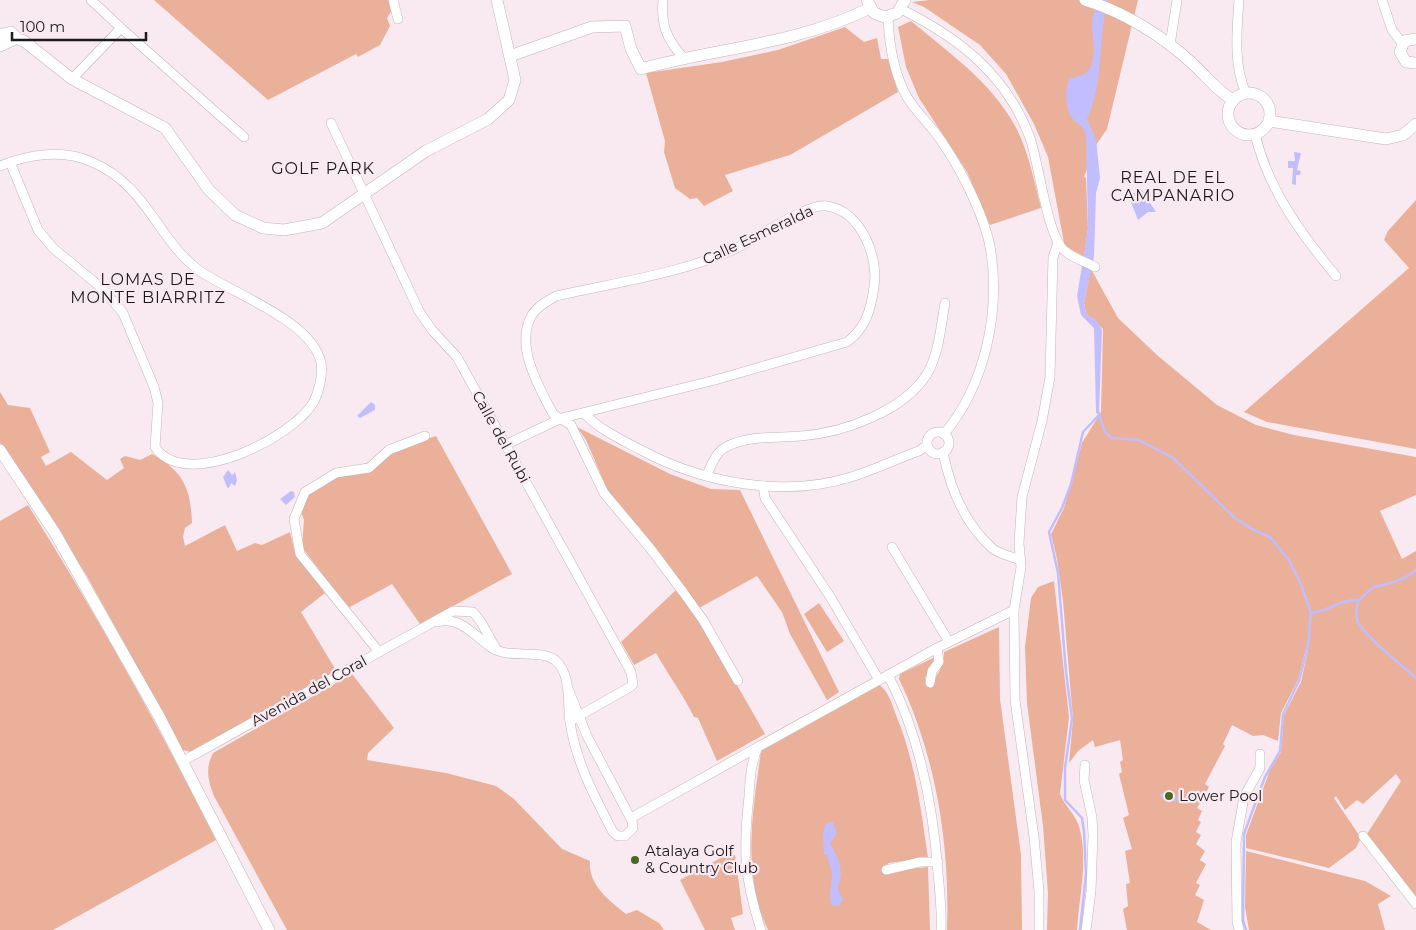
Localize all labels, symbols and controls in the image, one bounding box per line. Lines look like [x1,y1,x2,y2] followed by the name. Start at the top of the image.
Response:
[12,10,146,42] scale bar
[20,17,65,36] text: 100 m
[271,159,375,178] district label: GOLF PARK
[1111,168,1235,205] district label: REAL DE EL CAMPANARIO
[699,201,816,269] street label: Calle Esmeralda
[70,270,226,307] district label: LOMAS DE MONTE BIARRITZ
[468,387,535,486] street label: Calle del Rubi
[247,651,370,730] street label: Avenida del Coral
[1179,786,1262,805] place label: Lower Pool
[1163,790,1175,802] marker: Lower Pool
[645,841,758,877] place label: Atalaya Golf & Country Club
[629,854,641,866] marker: Atalaya Golf & Country Club

